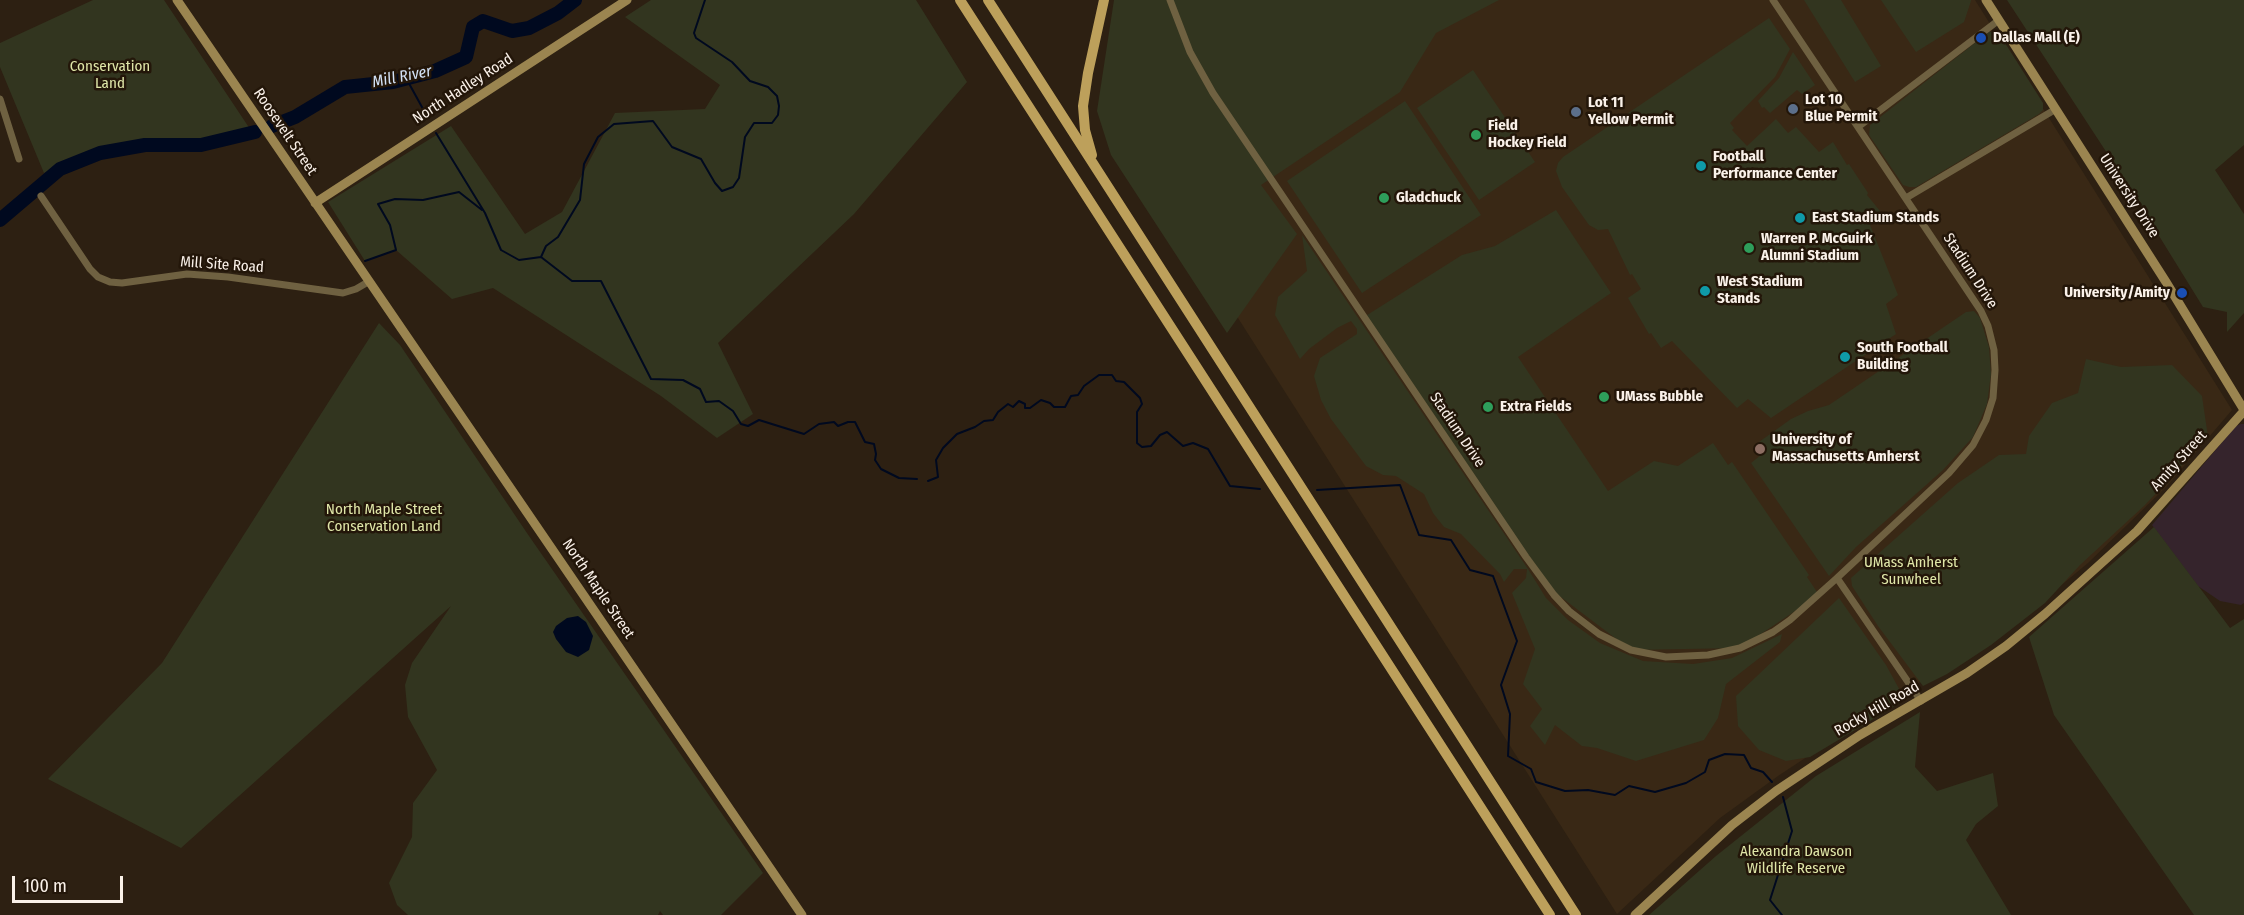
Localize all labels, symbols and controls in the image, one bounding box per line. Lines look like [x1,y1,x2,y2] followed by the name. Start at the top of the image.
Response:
[1993,29,2080,47] place label: Dallas Mall (E)
[1974,31,1988,45] marker: Dallas Mall (E)
[410,50,516,128] street label: North Hadley Road
[70,58,150,93] park label: Conservation Land
[371,62,433,92] water label: Mill River
[249,85,321,179] street label: Roosevelt Street
[1805,91,1877,126] place label: Lot 10 Blue Permit
[1588,94,1674,129] place label: Lot 11 Yellow Permit
[1786,102,1800,116] marker: Lot 10 Blue Permit
[1569,105,1583,119] marker: Lot 11 Yellow Permit
[1488,117,1567,152] place label: Field Hockey Field
[1469,128,1483,142] marker: Field Hockey Field
[1713,148,1837,183] place label: Football Performance Center
[2095,151,2163,241] street label: University Drive
[1694,159,1708,173] marker: Football Performance Center
[1396,189,1461,207] place label: Gladchuck
[1377,191,1391,205] marker: Gladchuck
[1812,209,1939,227] place label: East Stadium Stands
[1793,211,1807,225] marker: East Stadium Stands
[1761,230,1873,265] place label: Warren P. McGuirk Alumni Stadium
[1939,230,2001,312] street label: Stadium Drive
[1742,241,1756,255] marker: Warren P. McGuirk Alumni Stadium
[180,253,264,277] street label: Mill Site Road
[1717,273,1803,308] place label: West Stadium Stands
[1698,284,1712,298] marker: West Stadium Stands
[2064,284,2170,302] place label: University/Amity
[2175,286,2189,300] marker: University/Amity
[1857,339,1948,374] place label: South Football Building
[1838,350,1852,364] marker: South Football Building
[1616,388,1703,406] place label: UMass Bubble
[1425,389,1489,471] street label: Stadium Drive
[1597,390,1611,404] marker: UMass Bubble
[1500,398,1572,416] place label: Extra Fields
[1481,400,1495,414] marker: Extra Fields
[2147,427,2211,495] street label: Amity Street
[1772,431,1919,466] place label: University of Massachusetts Amherst
[1753,442,1767,456] marker: University of Massachusetts Amherst
[326,501,442,536] park label: North Maple Street Conservation Land
[558,536,638,642] street label: North Maple Street
[1864,554,1958,589] park label: UMass Amherst Sunwheel
[1831,677,1923,741] street label: Rocky Hill Road
[1740,843,1852,878] park label: Alexandra Dawson Wildlife Reserve
[15,864,126,902] scale bar
[23,875,67,897] text: 100 m

